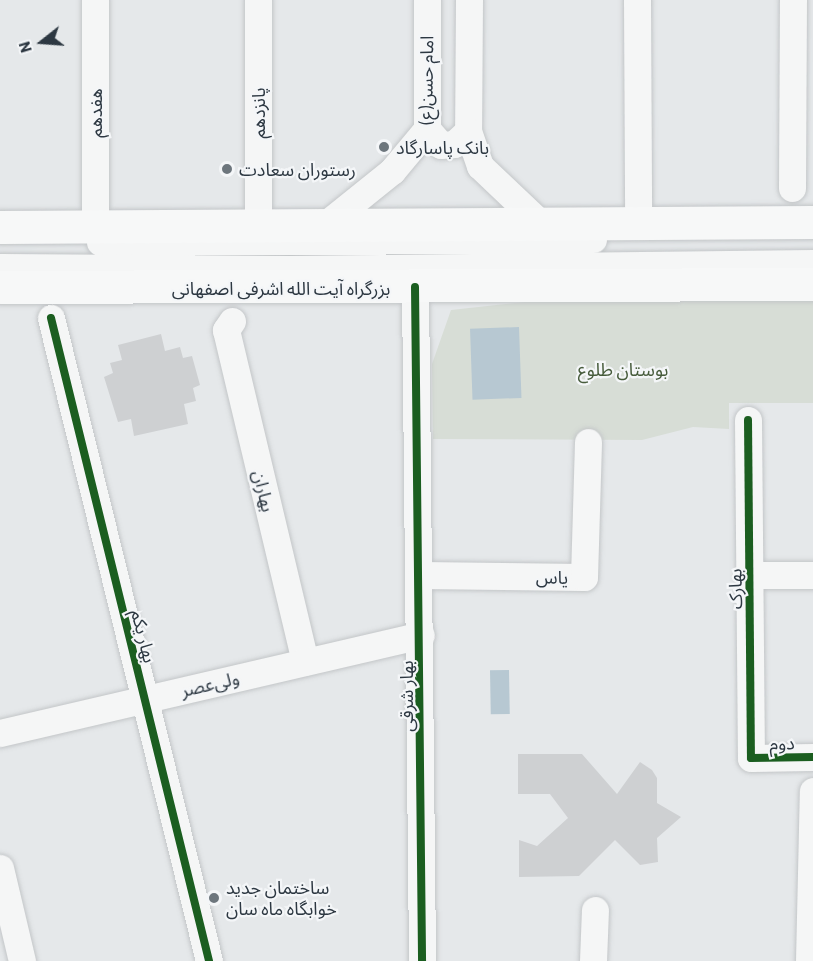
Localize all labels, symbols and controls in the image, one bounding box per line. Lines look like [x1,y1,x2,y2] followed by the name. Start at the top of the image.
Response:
[12,12,72,72] north arrow
[414,35,438,125] street label: امام حسن(ع)
[14,40,35,55] text: N
[247,87,269,139] street label: پانزدهم
[84,88,106,138] street label: هفدهم
[396,136,489,158] place label: بانک پاسارگاد
[377,140,391,154] marker: بانک پاسارگاد
[239,158,356,180] place label: رستوران سعادت
[220,162,234,176] marker: رستوران سعادت
[172,277,390,299] street label: بزرگراه آیت الله اشرفی اصفهانی
[578,358,668,380] park label: بوستان طلوع
[249,468,279,514] street label: بهاران
[536,566,568,588] street label: یاس
[724,568,746,610] street label: بهارک
[127,607,161,665] street label: بهار یکم
[395,660,417,732] street label: بهار شرقی
[179,667,241,701] street label: ولی‌عصر
[769,732,795,754] street label: دوم
[226,877,337,920] place label: ساختمان جدید خوابگاه ماه سان
[207,891,221,905] marker: ساختمان جدید خوابگاه ماه سان

